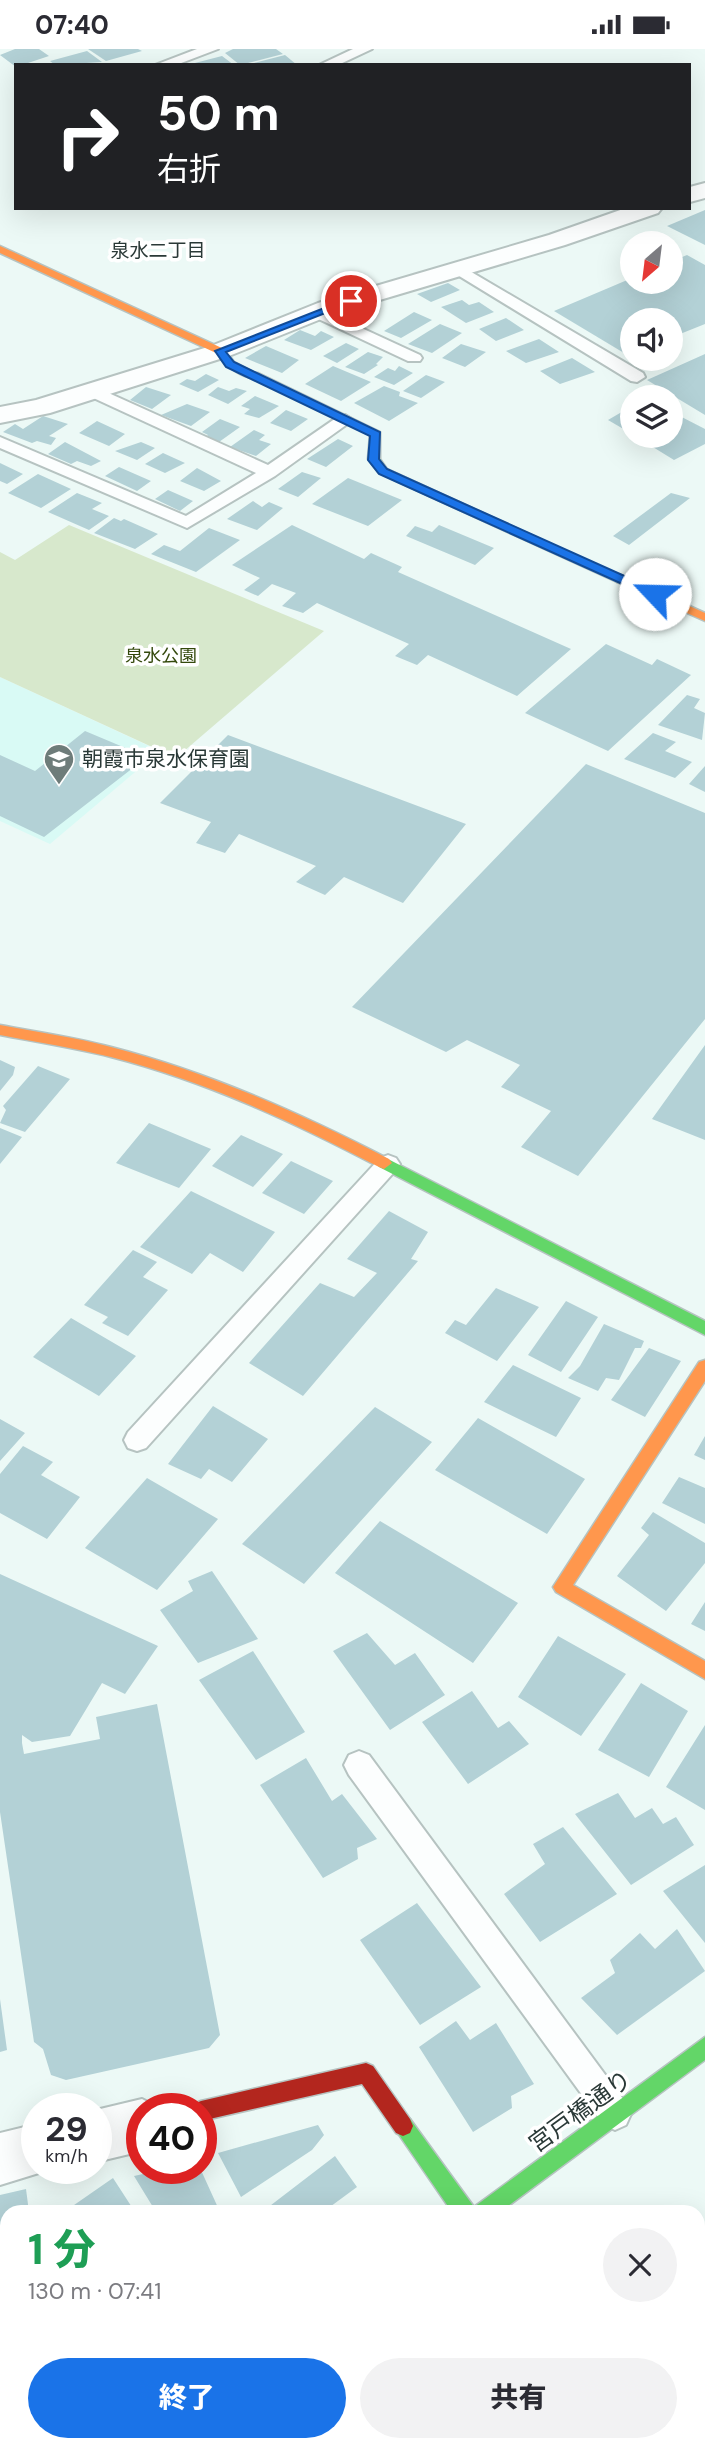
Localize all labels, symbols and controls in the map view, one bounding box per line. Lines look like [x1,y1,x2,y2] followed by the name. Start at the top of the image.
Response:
[35,8,109,42] text: 07:40
[157,81,280,145] text: 50 m
[42,91,133,182] icon: right
[157,148,221,190] text: 右折
[620,231,682,294] north arrow
[620,231,683,448] map controls
[110,238,206,263] district label: 泉水二丁目
[321,271,381,331] pin
[332,282,370,320] icon: arrive
[620,308,683,371] button: sound
[620,385,683,448] button: layers
[618,557,692,631] position arrow
[125,644,197,668] park label: 泉水公園
[42,742,76,786] school or university icon: 朝霞市泉水保育園
[82,745,250,773] place label: 朝霞市泉水保育園
[522,2063,638,2159] street label: 宮戸橋通り
[126,2093,217,2184] speed limit sign: 40
[45,2106,88,2152] text: 29
[45,2144,88,2168] text: km/h
[28,2222,95,2277] text: 1 分
[603,2228,677,2302] button: close
[28,2276,161,2306] text: 130 m · 07:41
[28,2358,346,2438] button: 終了
[360,2358,677,2438] button: 共有

